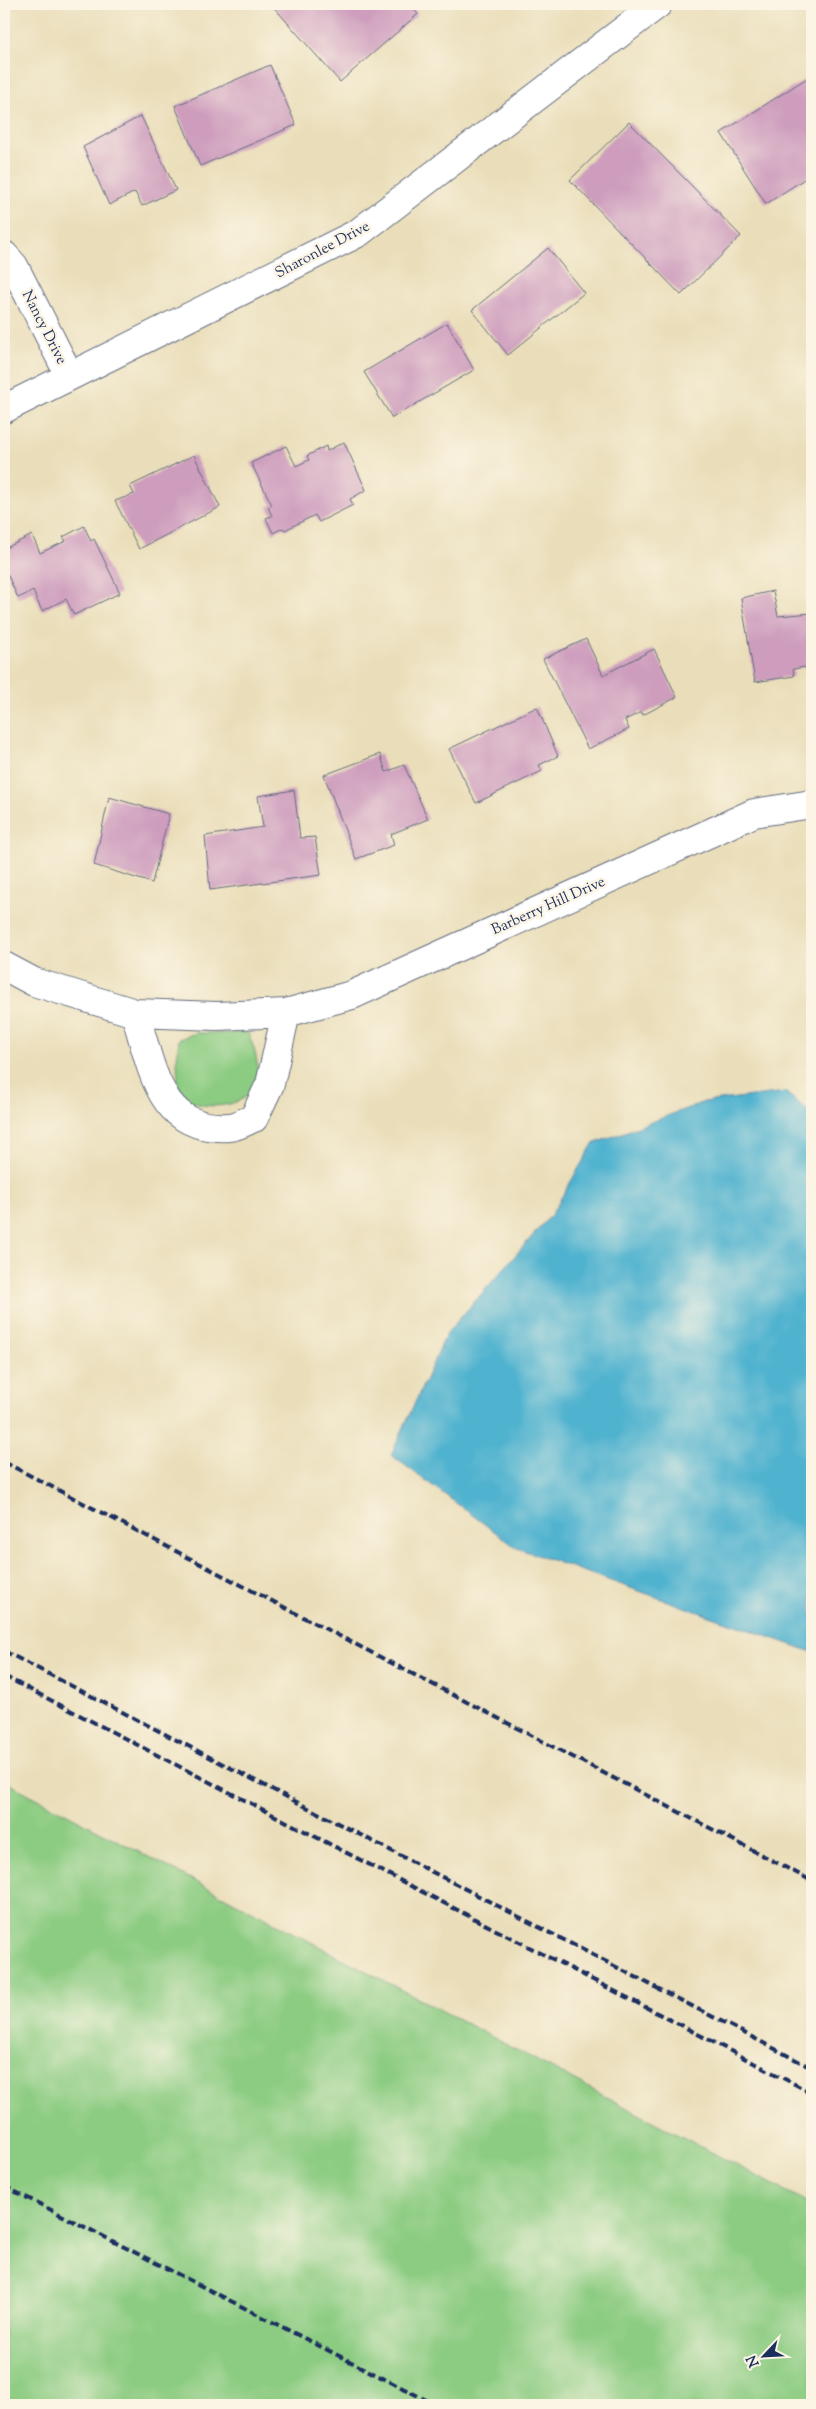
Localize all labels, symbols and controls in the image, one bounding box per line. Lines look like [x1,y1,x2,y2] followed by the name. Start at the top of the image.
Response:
[272,217,374,284] street label: Sharonlee Drive
[16,287,71,368] street label: Nancy Drive
[488,872,609,941] street label: Barberry Hill Drive
[738,2332,788,2382] north arrow
[743,2351,765,2370] text: N

